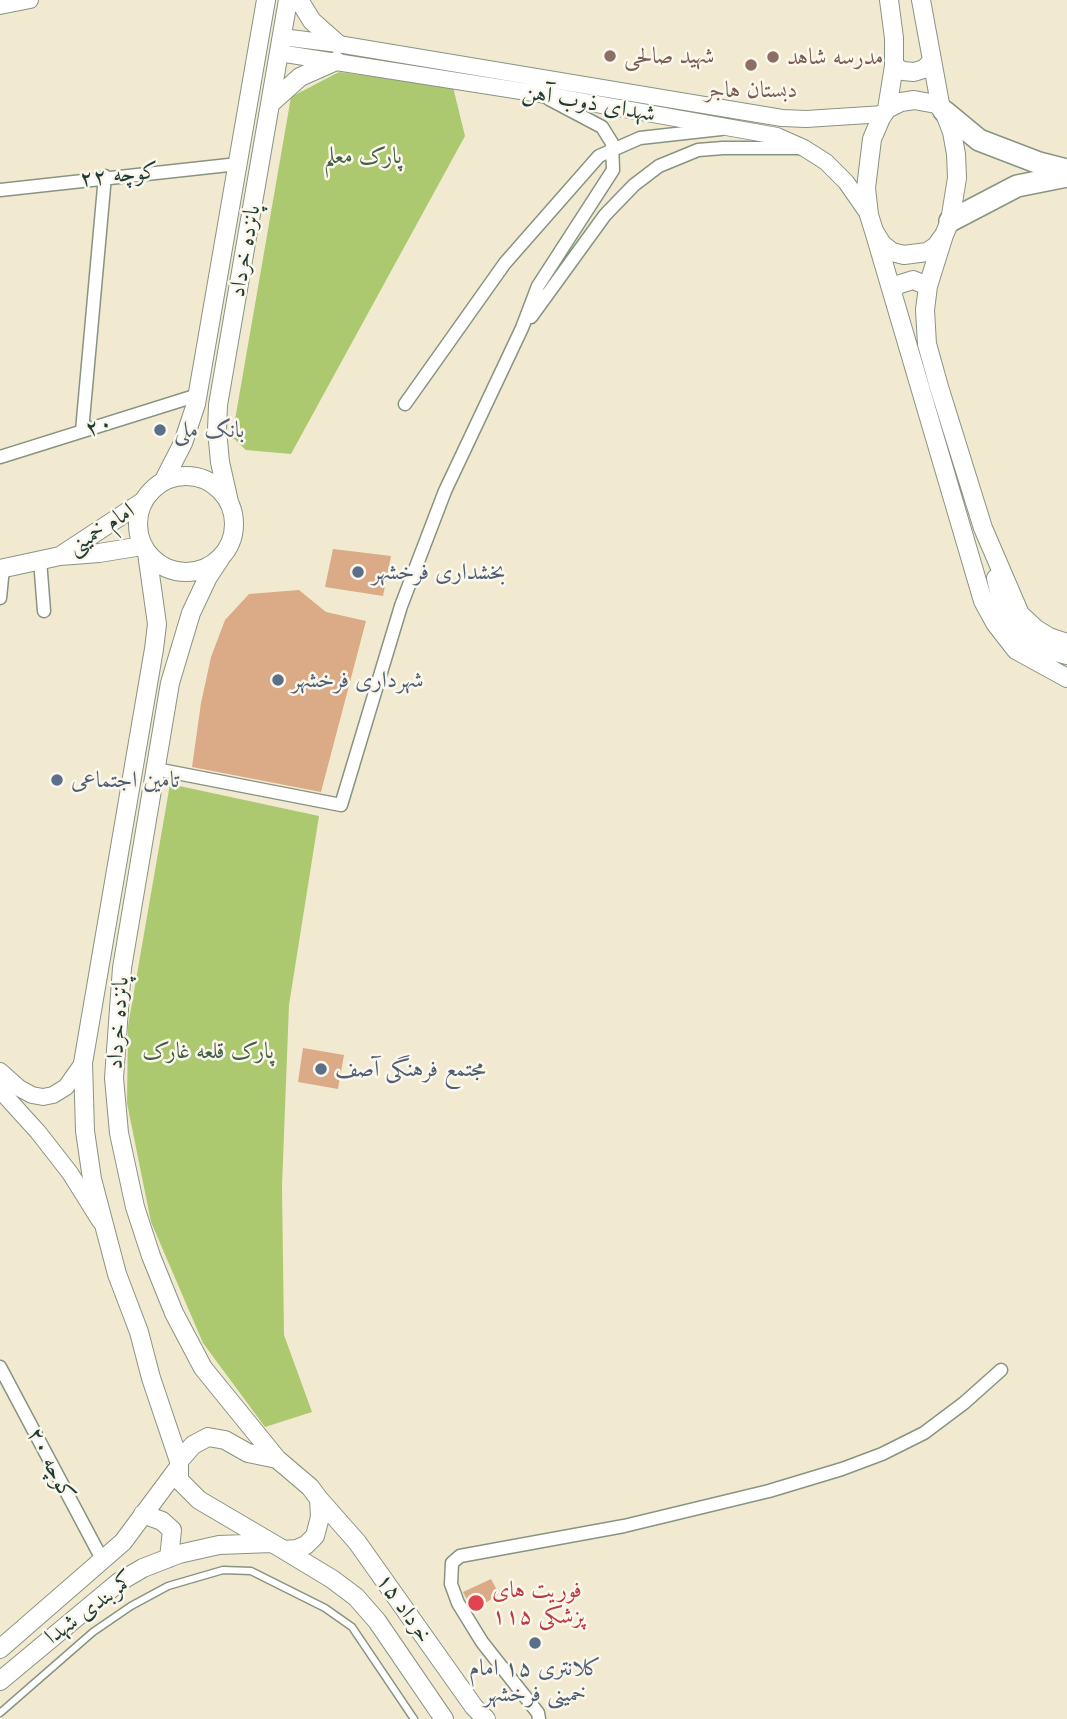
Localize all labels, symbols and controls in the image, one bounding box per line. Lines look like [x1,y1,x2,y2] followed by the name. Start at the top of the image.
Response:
[624,42,714,70] place label: شهید صالحی
[787,43,883,71] place label: مدرسه شاهد
[602,48,618,64] marker: شهید صالحی
[765,49,781,65] marker: مدرسه شاهد
[743,57,759,73] marker: دبستان هاجر
[705,76,797,104] place label: دبستان هاجر
[520,78,658,128] street label: شهدای ذوب آهن
[324,142,402,170] park label: پارک معلم
[78,157,160,193] street label: کوچه ۲۲
[223,203,267,299] street label: پانزده خرداد
[82,409,116,443] street label: ۲۰
[174,416,244,444] place label: بانک ملی
[152,422,168,438] marker: بانک ملی
[62,497,140,561] street label: امام خمینی
[372,558,505,586] place label: بخشداری فرخشهر
[350,564,366,580] marker: بخشداری فرخشهر
[292,666,424,694] place label: شهرداری فرخشهر
[270,672,286,688] marker: شهرداری فرخشهر
[71,766,179,794] place label: تامین اجتماعی
[49,772,65,788] marker: تامین اجتماعی
[101,976,135,1070] street label: پانزده خرداد
[142,1037,274,1065] park label: پارک قلعه غارک
[335,1055,486,1083] place label: مجتمع فرهنگی آصف
[313,1061,329,1077] marker: مجتمع فرهنگی آصف
[21,1423,81,1505] street label: کوچه ۲۰
[40,1565,140,1651] street label: کمربندی شهدا
[370,1568,438,1648] street label: ۱۵ خرداد
[492,1576,585,1630] place label: فوریت های پزشکی ۱۱۵
[466,1593,486,1613] marker: فوریت های پزشکی ۱۱۵
[527,1635,543,1651] marker: کلانتری ۱۵ امام خمینی فرخشهر
[469,1654,601,1708] place label: کلانتری ۱۵ امام خمینی فرخشهر

